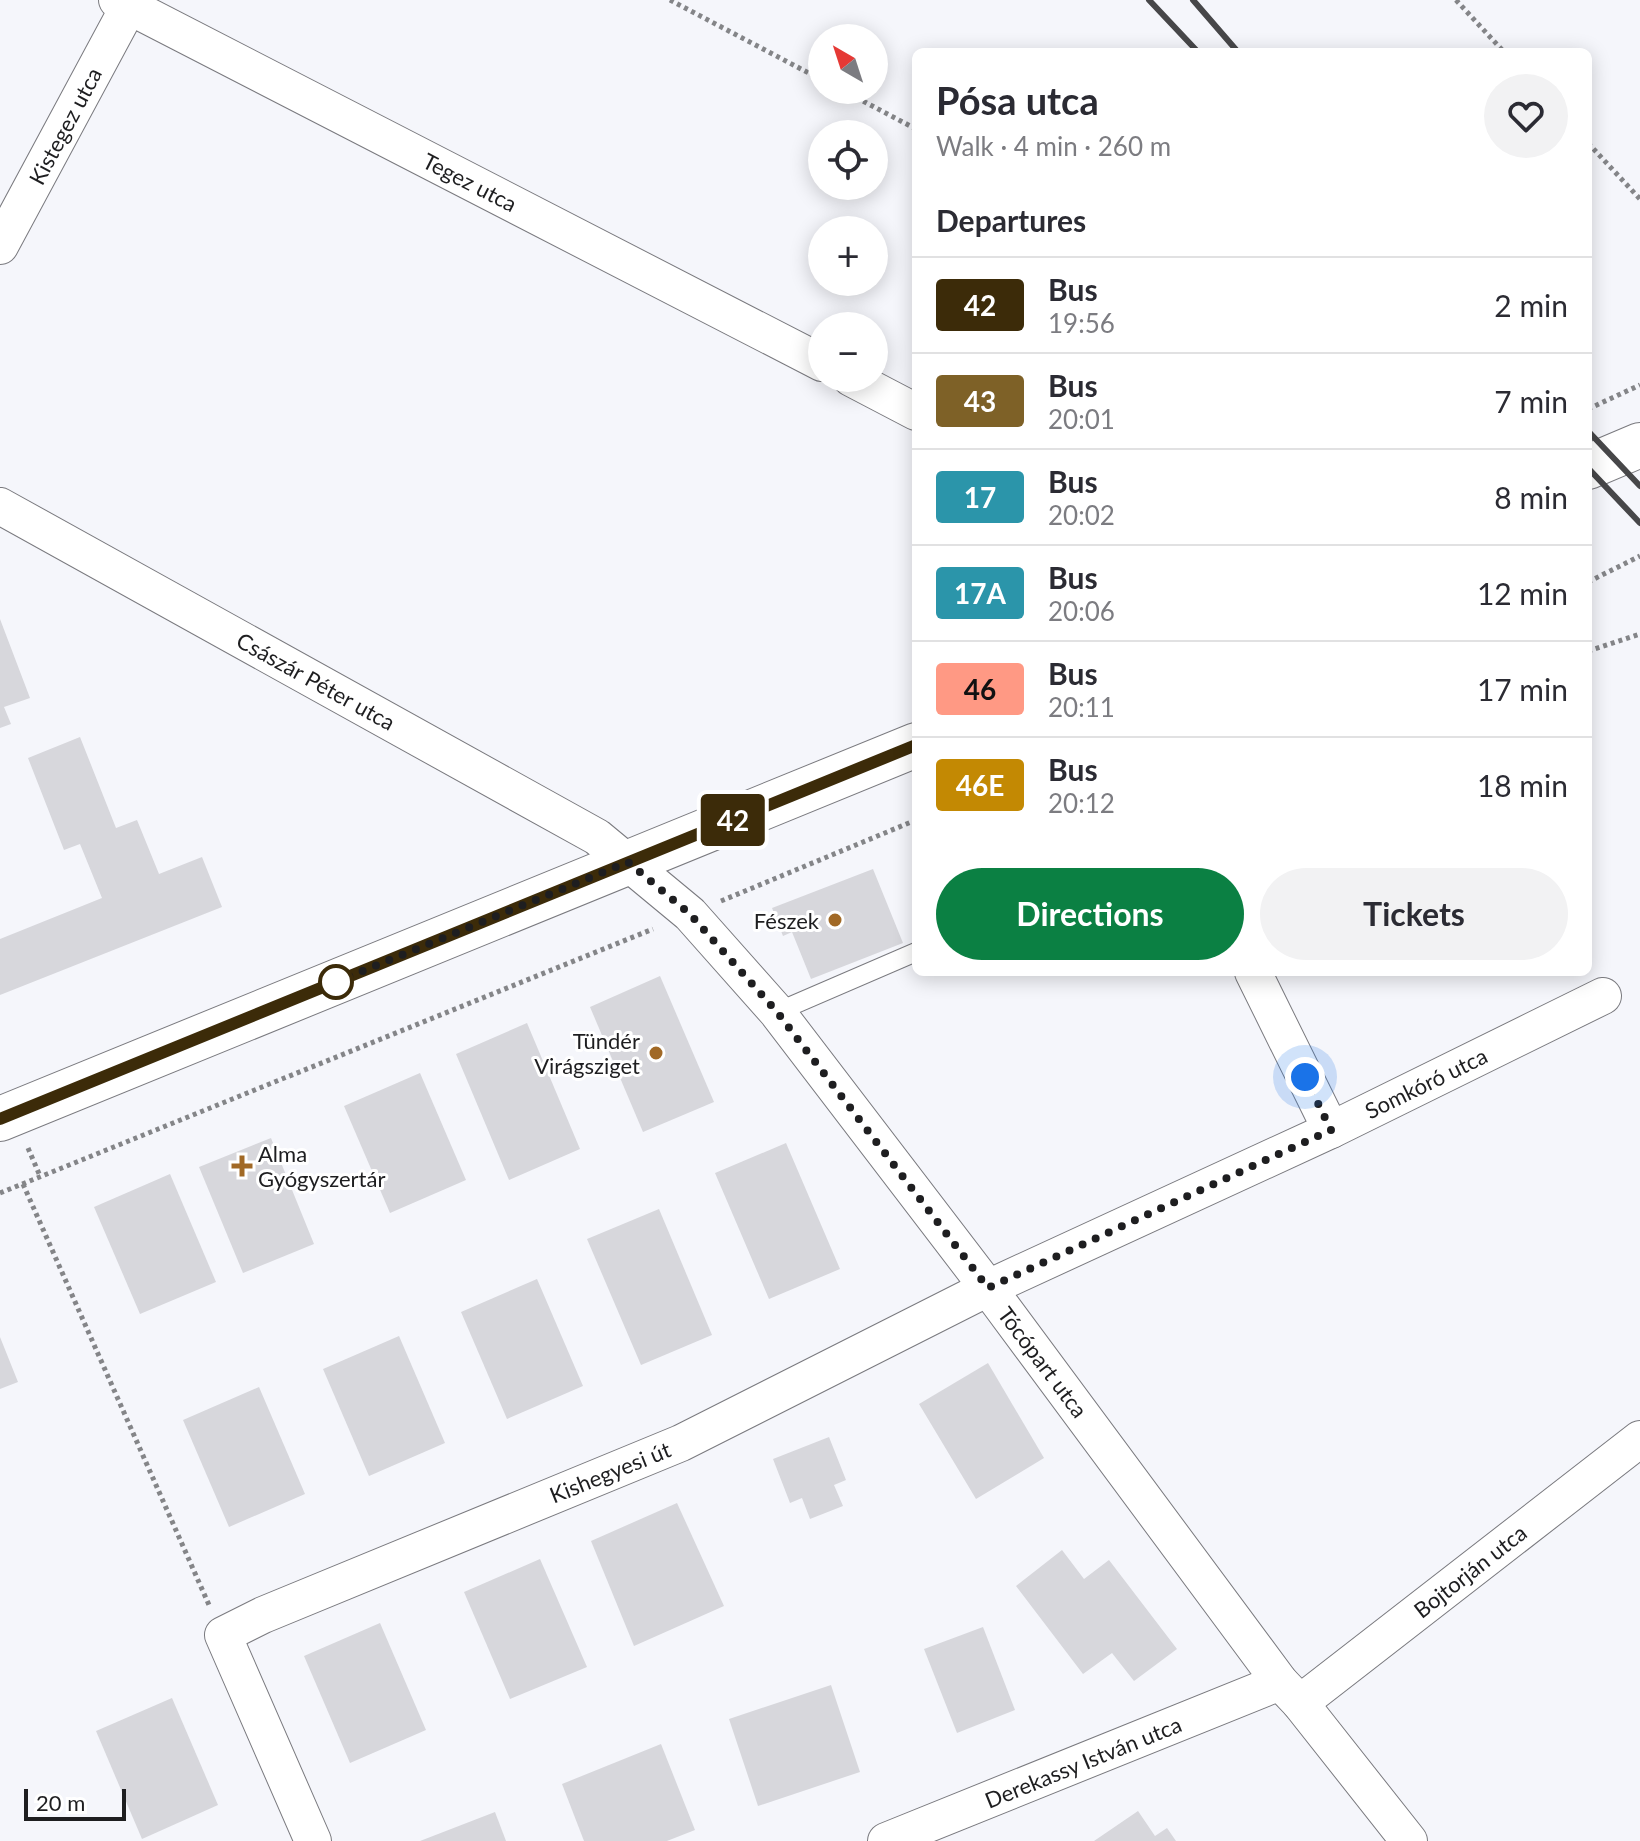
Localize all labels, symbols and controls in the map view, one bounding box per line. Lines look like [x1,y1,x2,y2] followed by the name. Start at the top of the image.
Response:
[808,24,888,104] north arrow
[808,24,888,392] map controls
[23,63,107,189] street label: Kistegez utca
[1484,74,1568,158] button: heart
[936,77,1099,123] text: Pósa utca
[808,120,888,200] button: locate
[936,130,1171,162] text: Walk · 4 min · 260 m
[418,147,522,217] street label: Tegez utca
[936,202,1086,238] text: Departures
[808,216,888,296] button: +
[1048,271,1098,307] text: Bus
[1494,287,1568,323] text: 2 min
[964,288,996,322] text: 42
[1048,307,1115,339] text: 19:56
[808,312,888,392] button: −
[1048,367,1098,403] text: Bus
[1494,383,1568,419] text: 7 min
[964,384,996,418] text: 43
[1048,403,1115,435] text: 20:01
[1048,463,1098,499] text: Bus
[1494,479,1568,515] text: 8 min
[964,480,996,514] text: 17
[1048,499,1115,531] text: 20:02
[1048,559,1098,595] text: Bus
[1477,575,1568,611] text: 12 min
[954,576,1006,610] text: 17A
[1048,595,1115,627] text: 20:06
[232,626,400,736] street label: Császár Péter utca
[1048,655,1098,691] text: Bus
[1477,671,1568,707] text: 17 min
[964,672,996,706] text: 46
[1048,691,1115,723] text: 20:11
[1048,751,1098,787] text: Bus
[1477,767,1568,803] text: 18 min
[956,768,1004,802] text: 46E
[1048,787,1115,819] text: 20:12
[697,794,769,846] line badge: 42
[717,803,749,837] text: 42
[936,868,1244,960] button: Directions
[1260,868,1568,960] button: Tickets
[754,907,820,934] place label: Fészek
[826,911,844,929] marker: Fészek
[319,965,353,999] unlabelled marker
[534,1027,640,1079] place label: Tündér Virágsziget
[1360,1042,1492,1124] street label: Somkóró utca
[647,1044,665,1062] marker: Tündér Virágsziget
[1285,1057,1325,1097] your location
[258,1140,385,1192] place label: Alma Gyógyszertár
[233,1157,251,1175] marker: Alma Gyógyszertár
[993,1301,1093,1423] street label: Tócópart utca
[546,1435,674,1508] street label: Kishegyesi út
[1408,1519,1532,1623] street label: Bojtorján utca
[981,1710,1185,1814] street label: Derekassy István utca
[24,1785,126,1821] scale bar
[36,1789,85,1816] text: 20 m

